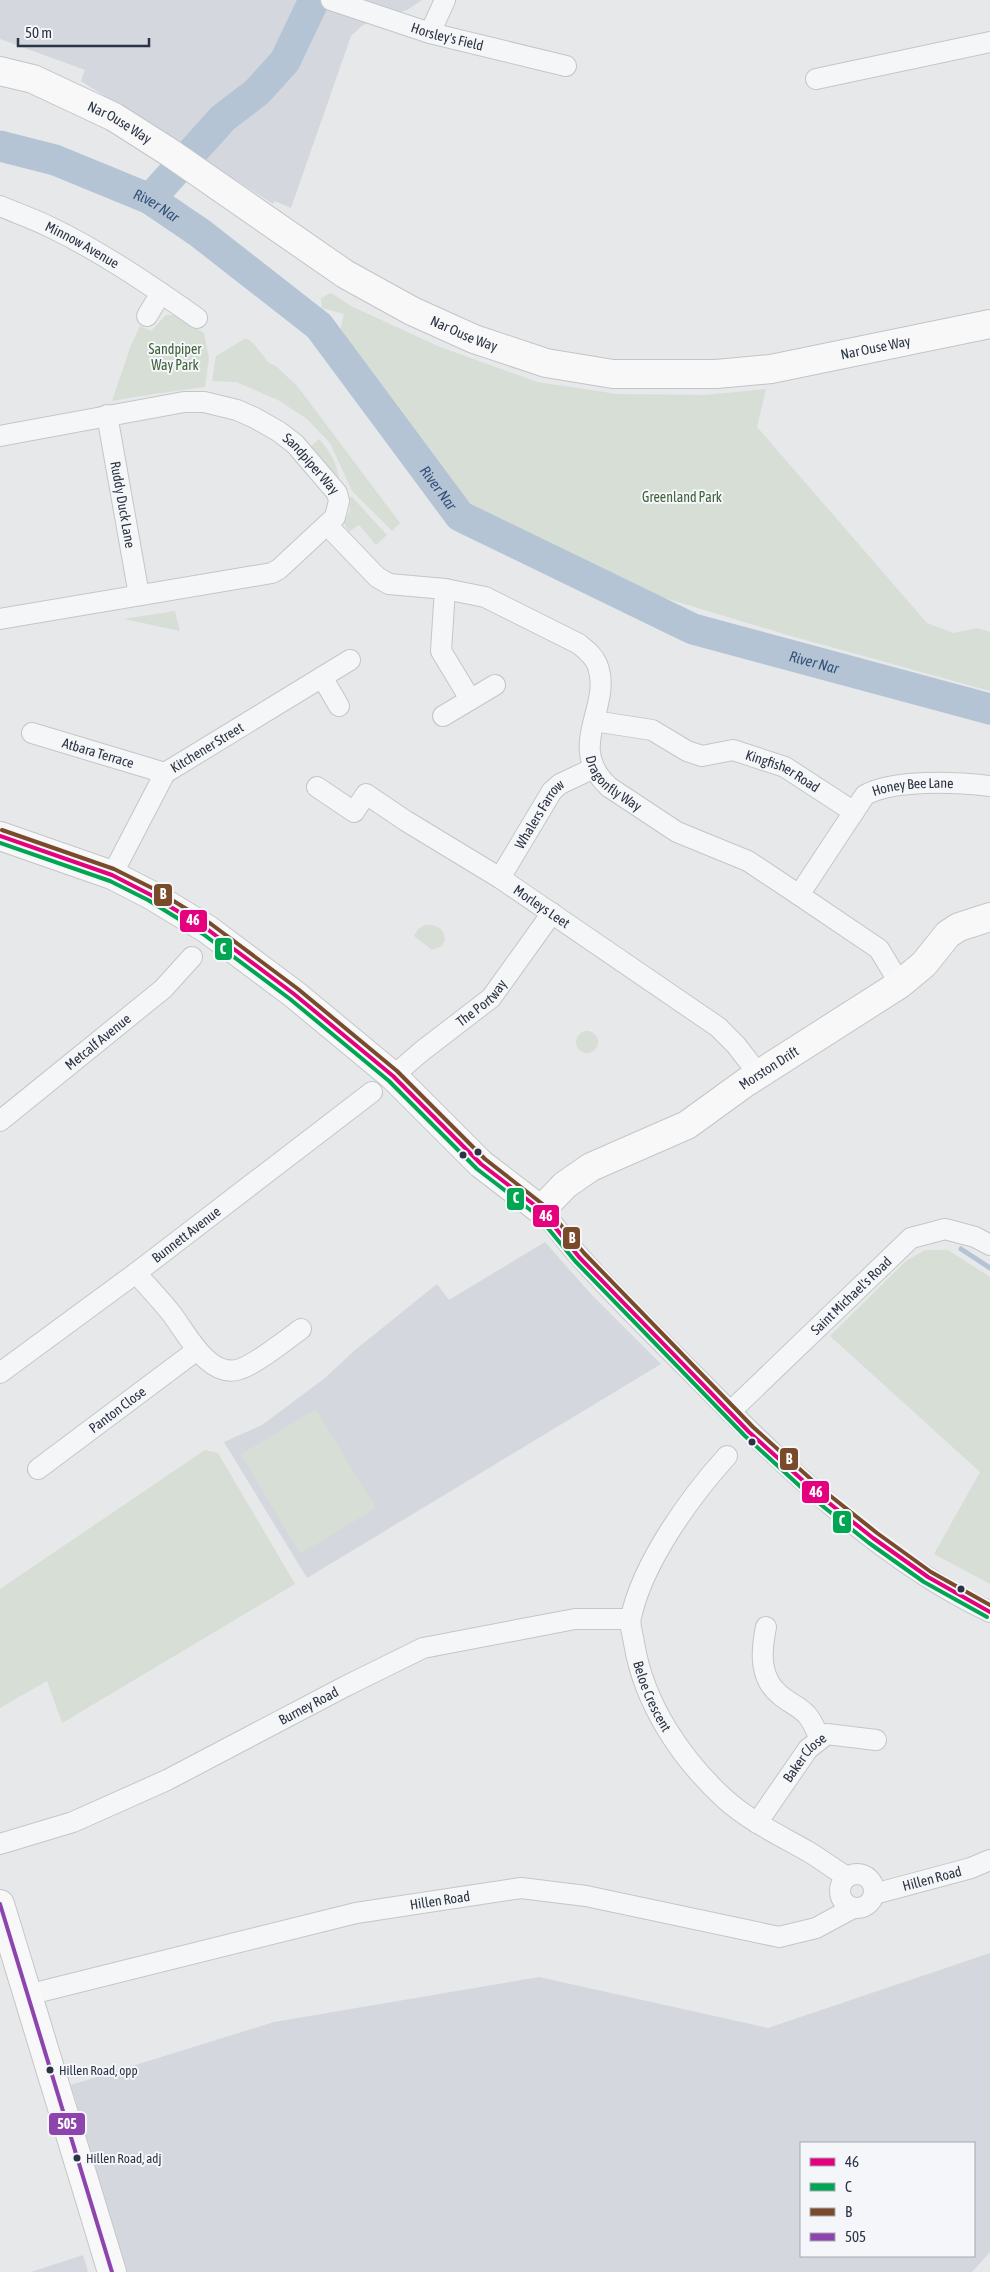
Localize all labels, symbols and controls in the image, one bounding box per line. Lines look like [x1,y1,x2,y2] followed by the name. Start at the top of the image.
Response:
[18,15,149,47] scale bar
[409,19,485,54] street label: Horsley's Field
[25,24,52,41] text: 50 m
[85,98,155,147] street label: Nar Ouse Way
[131,185,183,225] water label: River Nar
[43,218,122,272] street label: Minnow Avenue
[428,312,500,354] street label: Nar Ouse Way
[839,333,912,363] street label: Nar Ouse Way
[149,341,202,373] park label: Sandpiper Way Park
[280,430,343,498] street label: Sandpiper Way
[107,460,138,549] street label: Ruddy Duck Lane
[417,462,461,513] water label: River Nar
[642,489,722,505] park label: Greenland Park
[788,647,841,677] water label: River Nar
[168,719,246,776] street label: Kitchener Street
[60,735,136,771] street label: Atbara Terrace
[743,747,823,795] street label: Kingfisher Road
[583,754,645,815] street label: Dragonfly Way
[870,775,954,799] street label: Honey Bee Lane
[511,776,568,852] street label: Whalers Farrow
[510,882,573,931] street label: Morleys Leet
[153,883,173,907] line badge: B
[160,886,167,902] text: B
[179,909,208,933] line badge: 46
[185,912,200,928] text: 46
[214,937,233,961] line badge: C
[220,941,227,957] text: C
[453,976,510,1030] street label: The Portway
[62,1010,134,1073] street label: Metcalf Avenue
[736,1043,801,1093] street label: Morston Drift
[473,1147,483,1157] unlabelled marker
[458,1150,468,1160] unlabelled marker
[506,1187,525,1211] line badge: C
[513,1190,520,1206] text: C
[149,1203,224,1266] street label: Bunnett Avenue
[532,1204,560,1228] line badge: 46
[538,1208,553,1224] text: 46
[562,1226,581,1250] line badge: B
[569,1230,576,1246] text: B
[808,1253,895,1338] street label: Saint Michael's Road
[86,1383,149,1436] street label: Panton Close
[747,1437,757,1447] unlabelled marker
[779,1447,799,1471] line badge: B
[786,1451,793,1467] text: B
[801,1480,830,1504] line badge: 46
[808,1484,823,1500] text: 46
[832,1510,852,1534] line badge: C
[839,1513,846,1529] text: C
[956,1584,966,1594] unlabelled marker
[630,1659,675,1735] street label: Beloe Crescent
[276,1684,341,1728] street label: Burney Road
[780,1730,829,1785] street label: Baker Close
[901,1863,963,1894] street label: Hillen Road
[409,1888,471,1913] street label: Hillen Road
[59,2063,138,2078] place label: Hillen Road, opp
[45,2065,55,2075] marker: Hillen Road, opp
[48,2112,86,2136] line badge: 505
[57,2116,77,2132] text: 505
[800,2142,975,2257] legend
[86,2151,161,2166] place label: Hillen Road, adj
[72,2153,82,2163] marker: Hillen Road, adj
[845,2153,859,2170] text: 46
[845,2178,852,2195] text: C
[845,2203,852,2220] text: B
[845,2228,866,2245] text: 505

